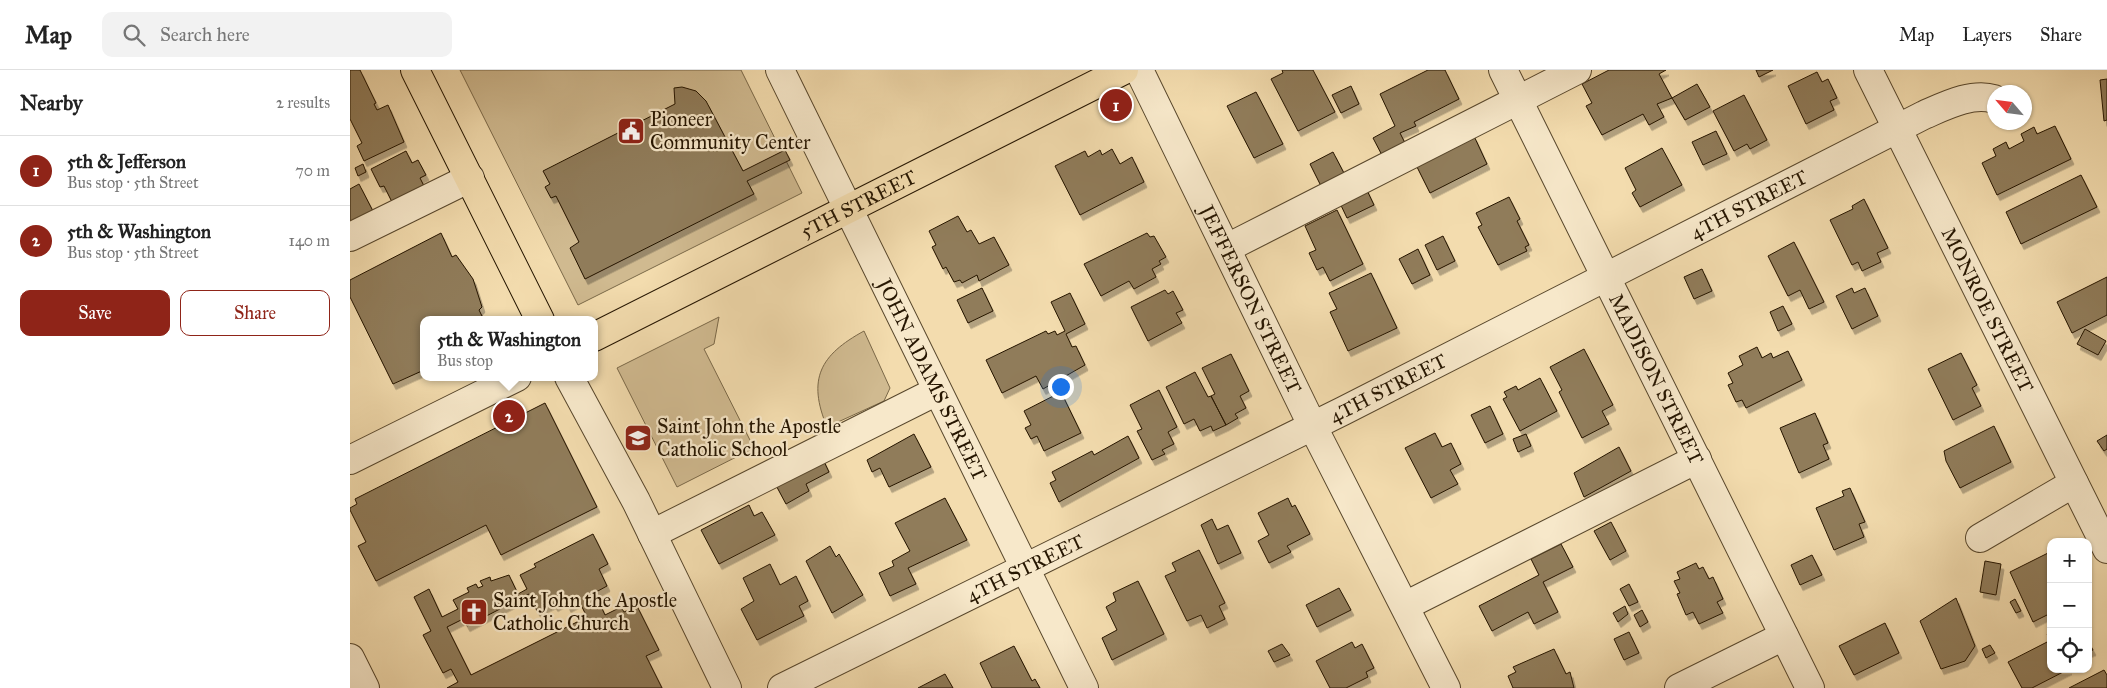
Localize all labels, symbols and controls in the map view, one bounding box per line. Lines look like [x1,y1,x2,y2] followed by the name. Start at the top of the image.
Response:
[102,12,452,57] search box
[25,20,72,50] text: Map
[120,21,148,49] icon: search
[160,23,250,46] text: Search here
[1899,24,1934,46] text: Map
[1962,24,2012,46] text: Layers
[2040,24,2082,46] text: Share
[1987,85,2032,130] north arrow
[1100,86,1132,124] pin: 1
[20,90,83,116] text: Nearby
[276,93,330,112] text: 2 results
[650,107,811,154] place label: Pioneer Community Center
[616,116,646,146] public building icon: Pioneer Community Center
[67,150,186,173] text: 5th & Jefferson
[33,161,39,180] text: 1
[295,161,330,180] text: 70 m
[1686,164,1812,244] street label: 4TH STREET
[797,165,920,243] street label: 5TH STREET
[67,173,199,192] text: Bus stop · 5th Street
[1193,199,1307,398] street label: JEFFERSON STREET
[67,220,211,243] text: 5th & Washington
[1936,223,2039,397] street label: MONROE STREET
[32,231,40,250] text: 2
[289,231,330,250] text: 140 m
[67,243,199,262] text: Bus stop · 5th Street
[871,273,992,485] street label: JOHN ADAMS STREET
[20,290,170,336] button: Save
[180,290,330,336] button: Share
[1604,290,1709,469] street label: MADISON STREET
[420,316,598,381] popup
[437,328,581,351] text: 5th & Washington
[1325,348,1451,428] street label: 4TH STREET
[437,351,493,370] text: Bus stop
[1048,374,1074,400] your location
[493,397,525,435] pin: 2
[657,414,841,461] place label: Saint John the Apostle Catholic School
[623,423,653,453] school or university icon: Saint John the Apostle Catholic School
[962,529,1088,607] street label: 4TH STREET
[2047,538,2092,673] map controls
[2047,538,2092,583] button: +
[2047,583,2092,628] button: −
[493,588,677,635] place label: Saint John the Apostle Catholic Church
[459,597,489,627] church icon: Saint John the Apostle Catholic Church
[2047,628,2092,673] button: locate

